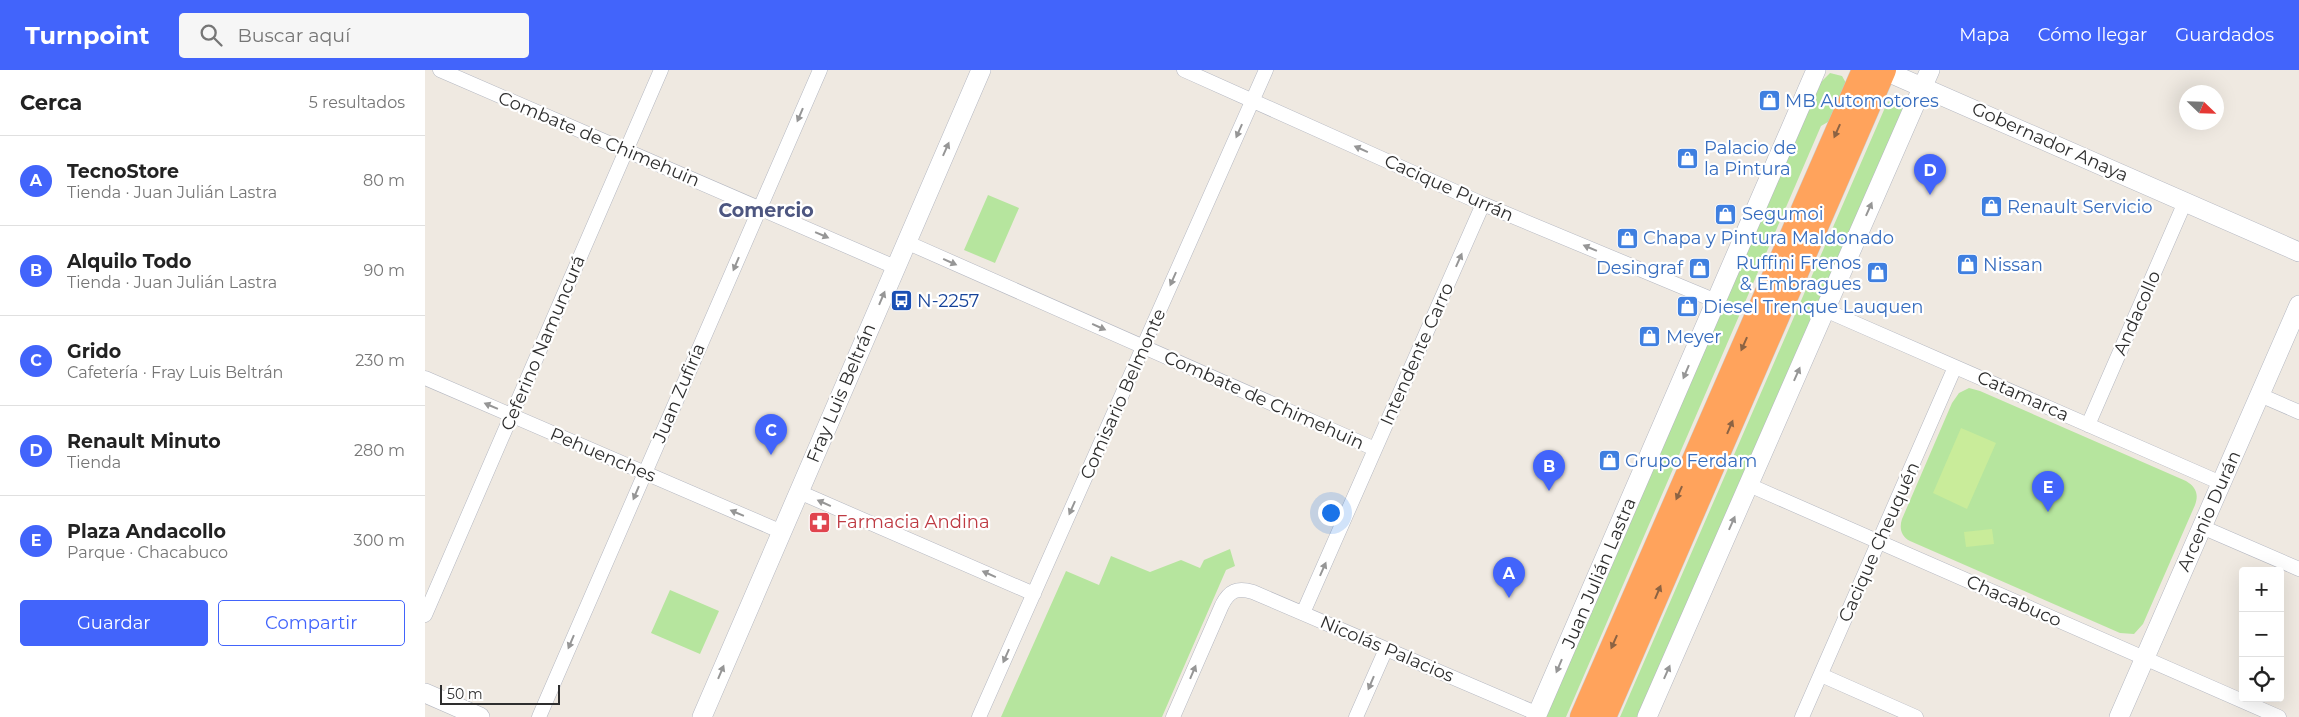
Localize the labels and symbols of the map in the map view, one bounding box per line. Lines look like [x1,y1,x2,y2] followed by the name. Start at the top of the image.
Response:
[2179,85,2224,130] north arrow
[495,87,703,191] street label: Combate de Chimehuin
[1757,89,1781,113] shop icon: MB Automotores
[1785,90,1939,112] place label: MB Automotores
[1968,98,2132,186] street label: Gobernador Anaya
[796,108,804,122] one-way arrow
[1235,124,1243,138] one-way arrow
[1833,124,1841,138] one-way arrow
[1704,137,1797,180] place label: Palacio de la Pintura
[943,141,951,156] one-way arrow
[1354,144,1368,152] one-way arrow
[1676,146,1700,170] shop icon: Palacio de la Pintura
[1381,150,1517,226] street label: Cacique Purrán
[1914,154,1946,195] pin: D
[1979,195,2003,219] shop icon: Renault Servicio
[2007,196,2153,218] place label: Renault Servicio
[718,199,814,222] district label: Comercio
[1714,202,1738,226] shop icon: Segumoi
[1865,202,1873,216] one-way arrow
[1742,203,1824,225] place label: Segumoi
[1615,226,1639,250] shop icon: Chapa y Pintura Maldonado
[1643,227,1894,249] place label: Chapa y Pintura Maldonado
[815,232,829,240] one-way arrow
[1583,244,1598,252] one-way arrow
[496,252,590,434] street label: Ceferino Namuncurá
[1736,252,1861,295] place label: Ruffini Frenos & Embragues
[1455,253,1463,267] one-way arrow
[1955,253,1979,277] shop icon: Nissan
[1983,254,2043,276] place label: Nissan
[1687,256,1711,280] shop icon: Desingraf
[731,257,739,271] one-way arrow
[1596,257,1684,279] place label: Desingraf
[943,258,957,266] one-way arrow
[1865,261,1889,285] shop icon: Ruffini Frenos & Embragues
[2109,267,2165,359] street label: Andacollo
[1169,272,1177,286] one-way arrow
[1376,279,1458,429] street label: Intendente Carro
[889,289,913,313] bus stop icon: N-2257
[878,290,886,305] one-way arrow
[917,290,979,312] place label: N-2257
[1675,295,1699,319] shop icon: Diesel Trenque Lauquen
[1703,296,1923,318] place label: Diesel Trenque Lauquen
[1075,305,1171,483] street label: Comisario Belmonte
[802,320,880,466] street label: Fray Luis Beltrán
[1092,324,1106,332] one-way arrow
[1638,325,1662,349] shop icon: Meyer
[1666,326,1722,348] place label: Meyer
[1740,337,1748,351] one-way arrow
[648,340,710,447] street label: Juan Zufiría
[1160,346,1368,454] street label: Combate de Chimehuin
[1681,365,1689,379] one-way arrow
[1974,366,2072,426] street label: Catamarca
[1793,367,1801,381] one-way arrow
[484,402,498,410] one-way arrow
[755,414,787,455] pin: C
[1726,420,1734,434] one-way arrow
[547,423,659,487] street label: Pehuenches
[2173,447,2245,575] street label: Arcenio Durán
[1597,449,1621,473] shop icon: Grupo Ferdam
[1533,450,1565,491] pin: B
[1625,450,1757,472] place label: Grupo Ferdam
[1834,458,1924,626] street label: Cacique Cheuquén
[2032,471,2064,512] pin: E
[632,486,640,501] one-way arrow
[1675,486,1683,500] one-way arrow
[1557,494,1641,652] street label: Juan Julián Lastra
[817,498,831,506] one-way arrow
[1318,500,1344,526] your location
[1068,501,1076,515] one-way arrow
[730,508,744,516] one-way arrow
[808,510,832,534] pharmacy icon: Farmacia Andina
[836,511,990,533] place label: Farmacia Andina
[1728,516,1736,530] one-way arrow
[1493,557,1525,598] pin: A
[1319,562,1327,576] one-way arrow
[982,570,996,578] one-way arrow
[1963,570,2065,632] street label: Chacabuco
[1654,585,1662,599] one-way arrow
[1317,611,1457,687] street label: Nicolás Palacios
[567,635,575,649] one-way arrow
[1610,635,1618,649] one-way arrow
[1002,649,1010,663] one-way arrow
[1554,659,1562,673] one-way arrow
[718,665,726,679] one-way arrow
[1189,665,1197,679] one-way arrow
[1663,665,1671,679] one-way arrow
[1366,676,1374,690] one-way arrow
[440,682,560,705] scale bar

